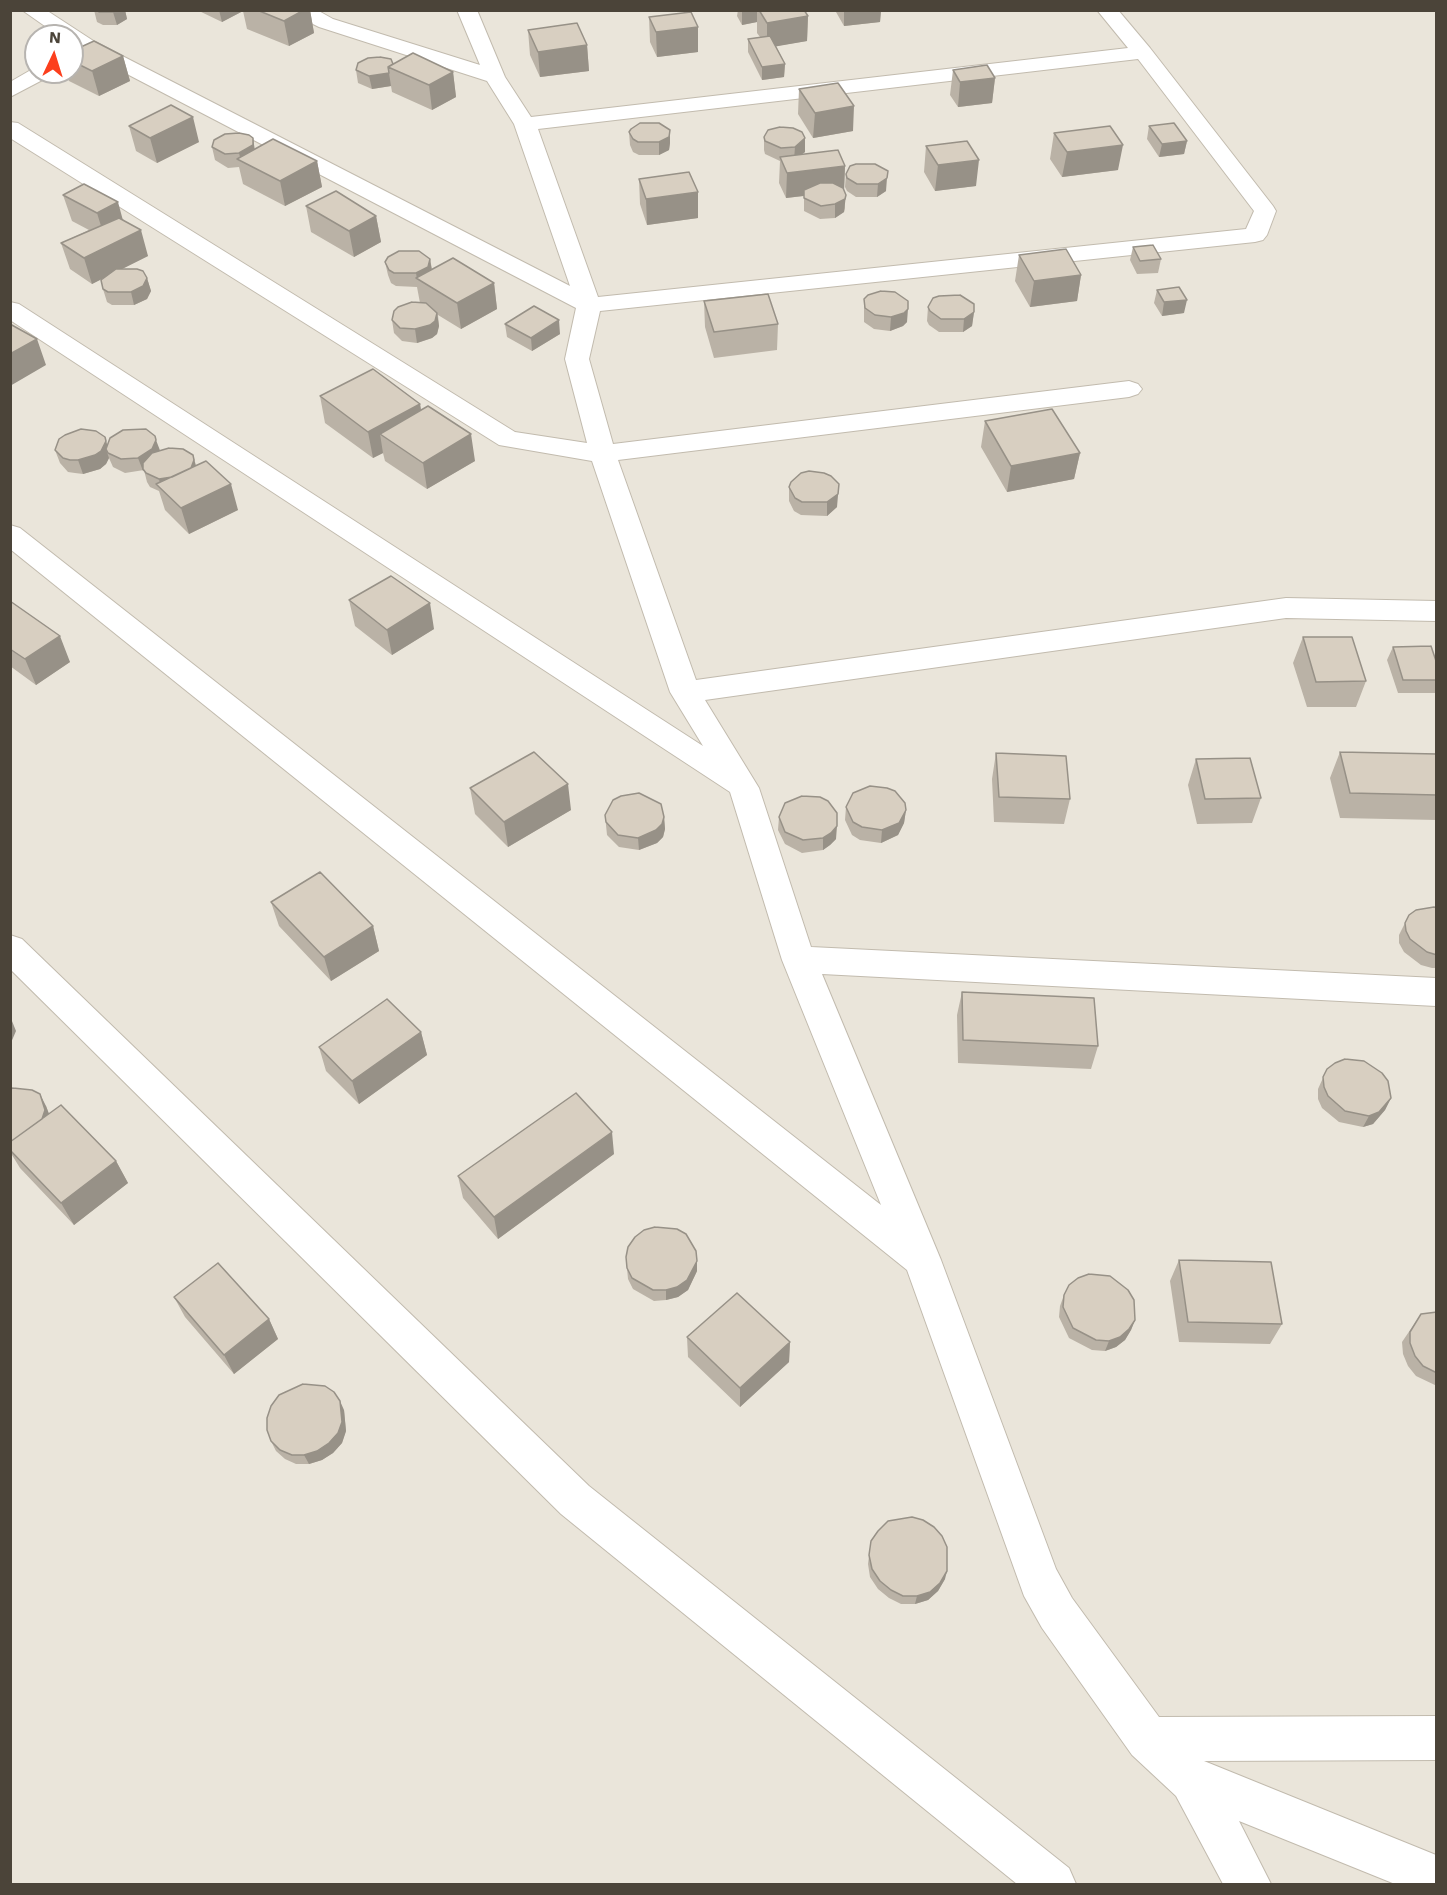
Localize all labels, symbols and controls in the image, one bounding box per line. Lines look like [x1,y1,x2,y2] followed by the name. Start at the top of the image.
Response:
[24,24,84,84] north arrow
[49,28,62,47] text: N

